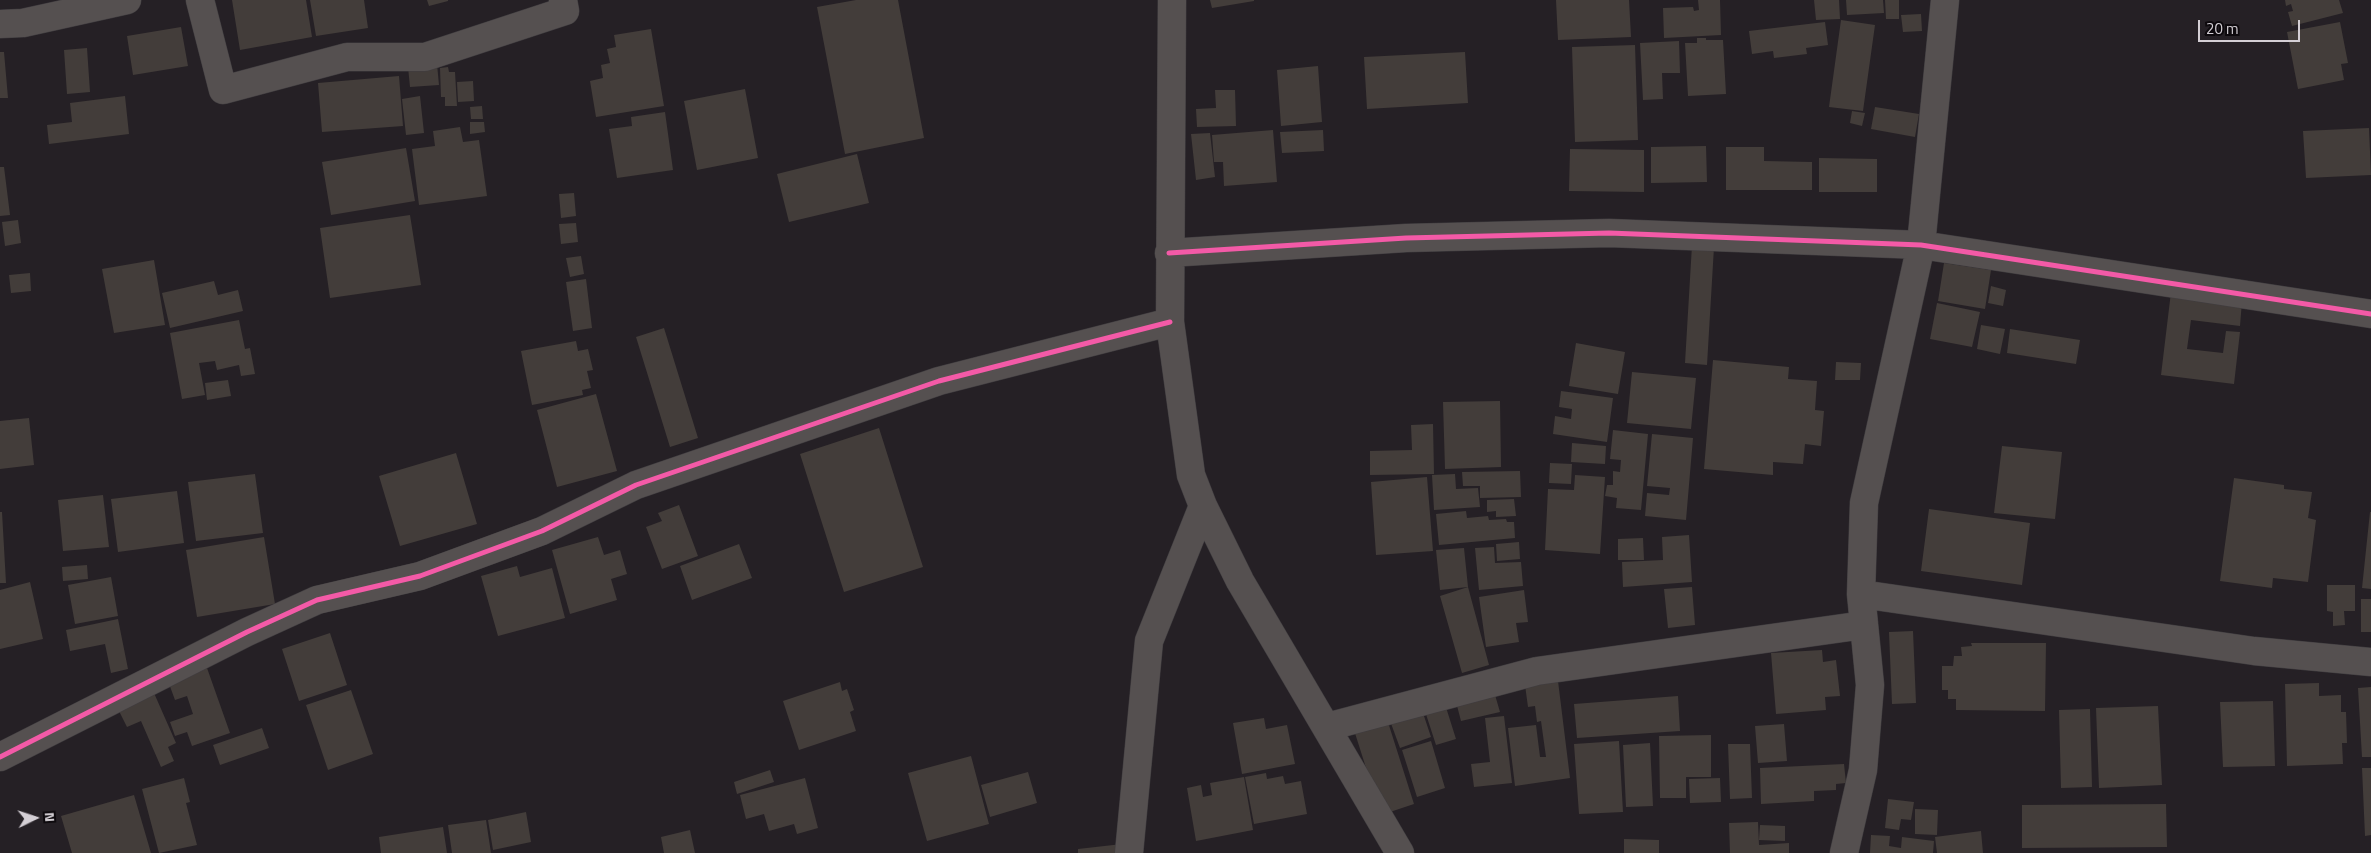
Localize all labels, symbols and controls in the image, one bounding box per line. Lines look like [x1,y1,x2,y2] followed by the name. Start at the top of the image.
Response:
[2201,10,2304,42] scale bar
[2206,17,2239,40] text: 20 m
[10,793,60,843] north arrow
[40,811,61,822] text: N

